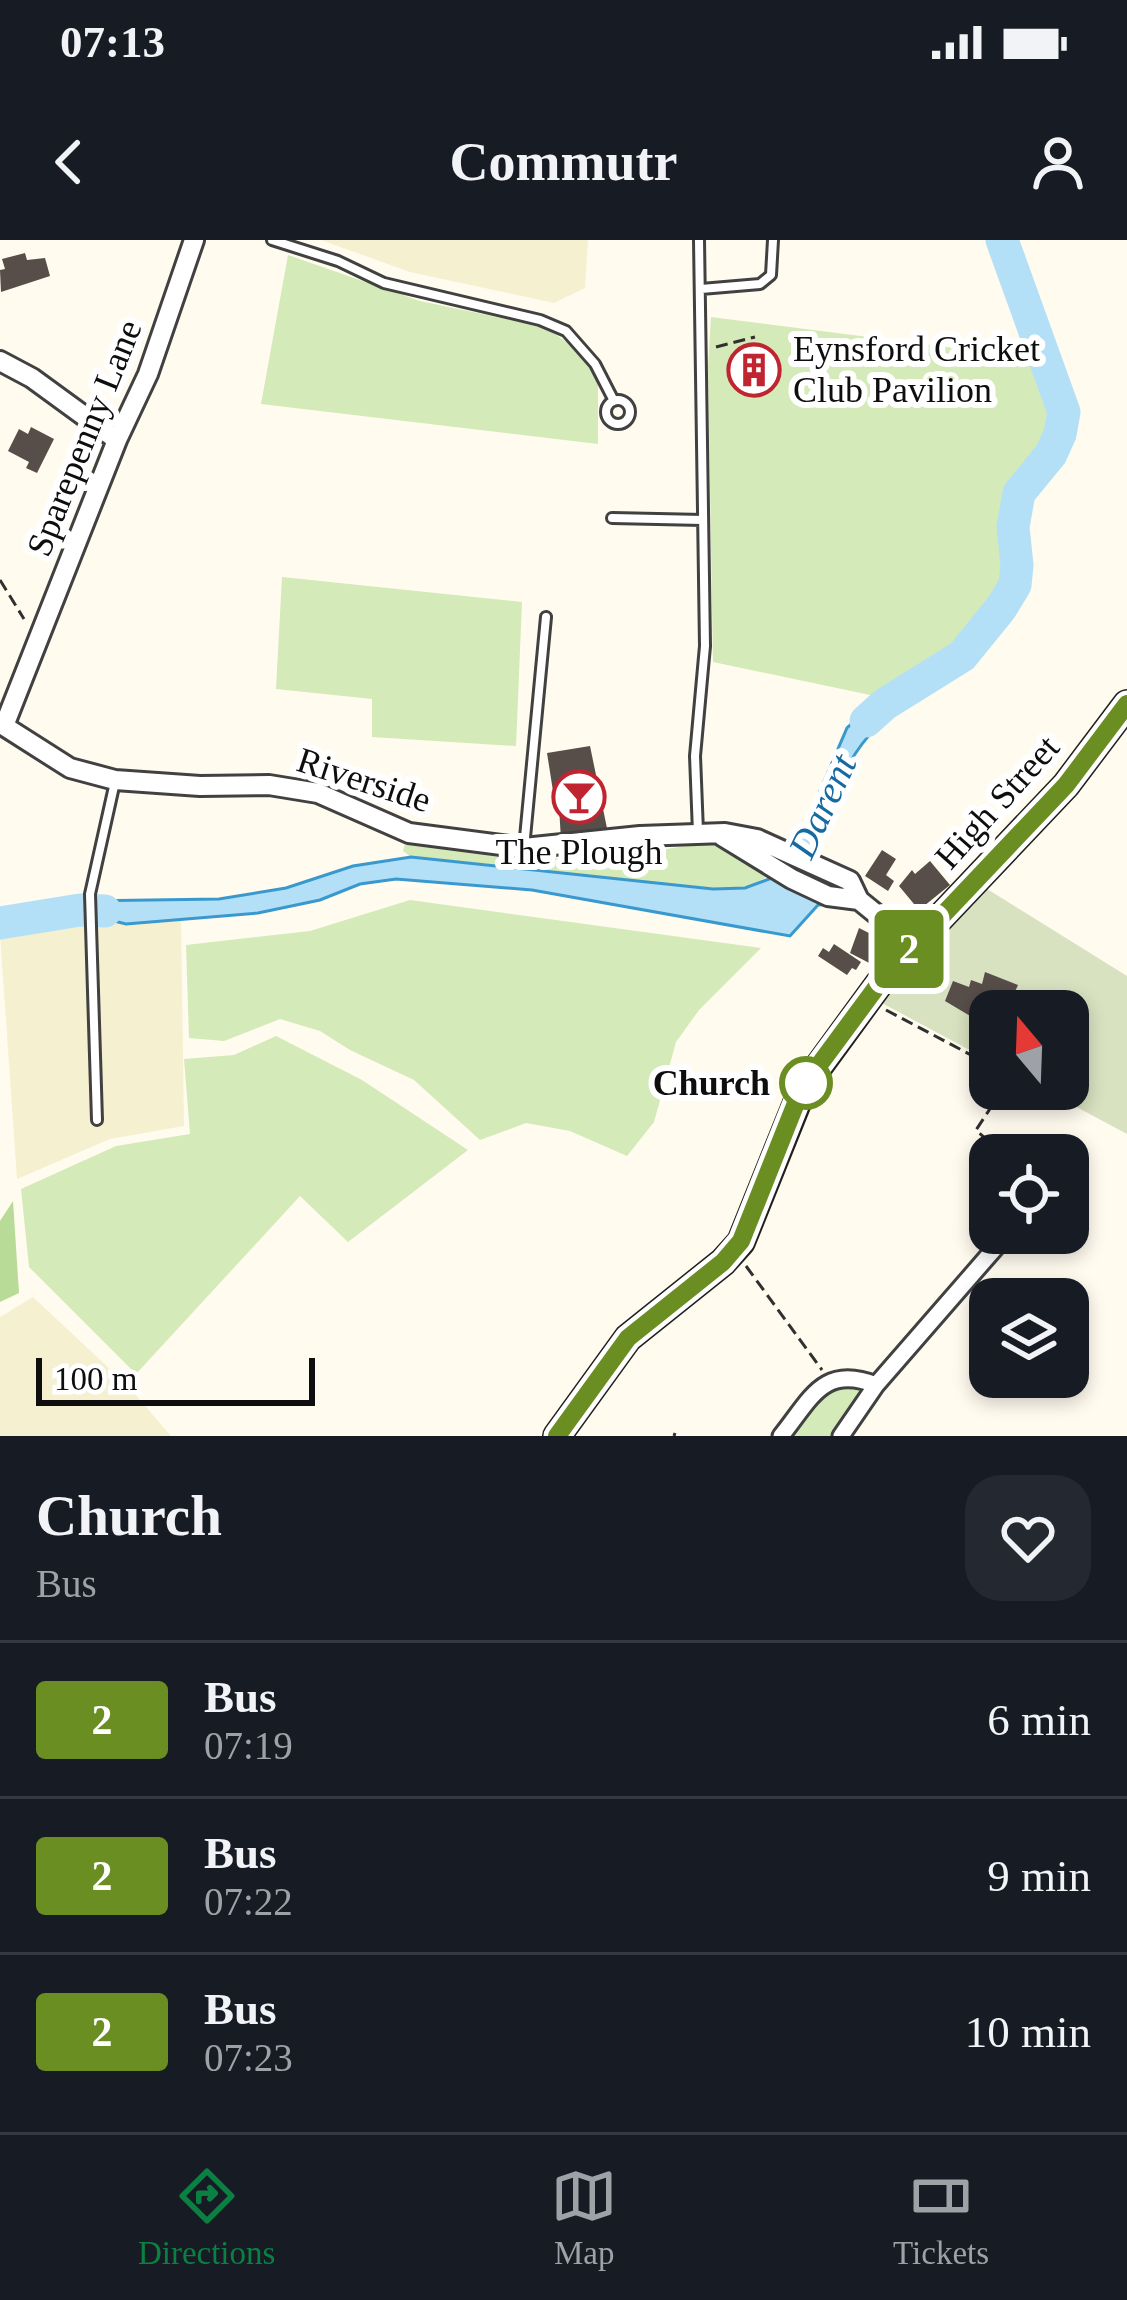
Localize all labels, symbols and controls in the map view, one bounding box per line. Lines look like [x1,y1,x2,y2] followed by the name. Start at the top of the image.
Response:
[60,17,165,67] text: 07:13
[36,129,102,195] icon: back
[1025,129,1091,195] icon: person
[450,132,677,192] text: Commutr
[18,314,150,562] street label: Sparepenny Lane
[793,329,1040,410] place label: Eynsford Cricket Club Pavilion
[726,342,782,398] building icon: Eynsford Cricket Club Pavilion
[927,727,1067,877] street label: High Street
[292,740,436,820] street label: Riverside
[779,746,865,865] water label: Darent
[551,769,607,825] bar icon: The Plough
[496,832,663,872] place label: The Plough
[870,910,948,988] line badge: 2
[899,926,920,972] text: 2
[969,990,1089,1110] north arrow
[969,990,1089,1398] map controls
[781,1058,831,1108] marker: Church
[653,1063,770,1103] place label: Church
[969,1134,1089,1254] button: locate
[969,1278,1089,1398] button: layers
[36,1352,315,1405] scale bar
[54,1361,137,1397] text: 100 m
[965,1475,1091,1601] button: heart
[36,1484,222,1547] text: Church
[36,1562,97,1605] text: Bus
[204,1672,277,1722] text: Bus
[987,1695,1091,1745] text: 6 min
[92,1697,113,1743] text: 2
[204,1724,293,1767] text: 07:19
[204,1828,277,1878] text: Bus
[987,1851,1091,1901] text: 9 min
[92,1853,113,1899] text: 2
[204,1880,293,1923] text: 07:22
[204,1984,277,2034] text: Bus
[965,2007,1091,2057] text: 10 min
[92,2009,113,2055] text: 2
[204,2036,293,2079] text: 07:23
[138,2163,275,2272] tab: Directions
[551,2163,617,2272] tab: Map
[893,2163,989,2272] tab: Tickets

